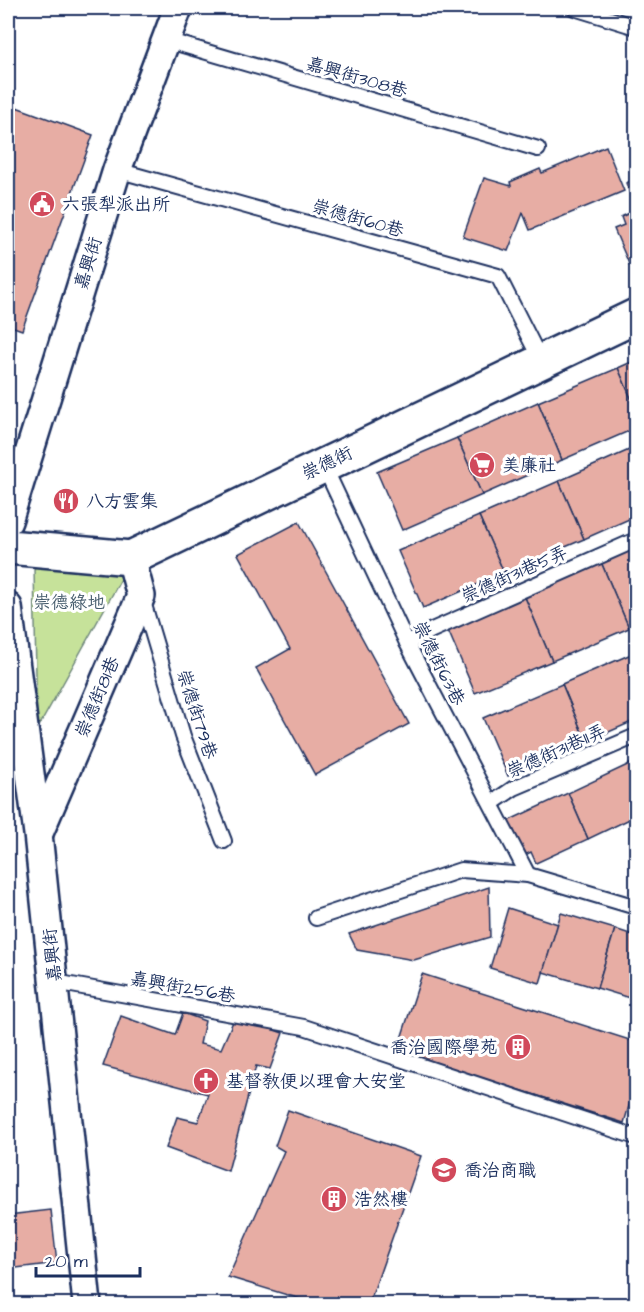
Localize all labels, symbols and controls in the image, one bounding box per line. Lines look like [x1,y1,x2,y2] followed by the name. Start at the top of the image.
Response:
[303,51,410,104] street label: 嘉興街308巷
[27,189,57,219] public building icon: 六張犁派出所
[62,192,170,217] place label: 六張犁派出所
[309,193,407,244] street label: 崇德街60巷
[69,234,108,293] street label: 嘉興街
[297,440,357,487] street label: 崇德街
[467,450,497,480] supermarket icon: 美廉社
[502,453,556,478] place label: 美廉社
[51,486,81,516] restaurant icon: 八方雲集
[86,489,158,514] place label: 八方雲集
[457,540,571,609] street label: 崇德街31巷5弄
[33,590,105,615] park label: 崇德綠地
[406,616,471,710] street label: 崇德街63巷
[69,653,126,742] street label: 崇德街81巷
[170,666,223,762] street label: 崇德街79巷
[503,718,610,784] street label: 崇德街31巷11弄
[37,927,68,983] street label: 嘉興街
[128,966,237,1009] street label: 嘉興街256巷
[503,1032,533,1062] building icon: 喬治國際學苑
[390,1035,498,1060] place label: 喬治國際學苑
[191,1066,221,1096] church icon: 基督教便以理會大安堂
[226,1069,406,1094] place label: 基督教便以理會大安堂
[429,1155,459,1185] school or university icon: 喬治商職
[464,1158,536,1183] place label: 喬治商職
[319,1184,349,1214] building icon: 浩然樓
[354,1187,408,1212] place label: 浩然樓
[36,1240,140,1278] scale bar
[45,1249,88,1274] text: 20 m

